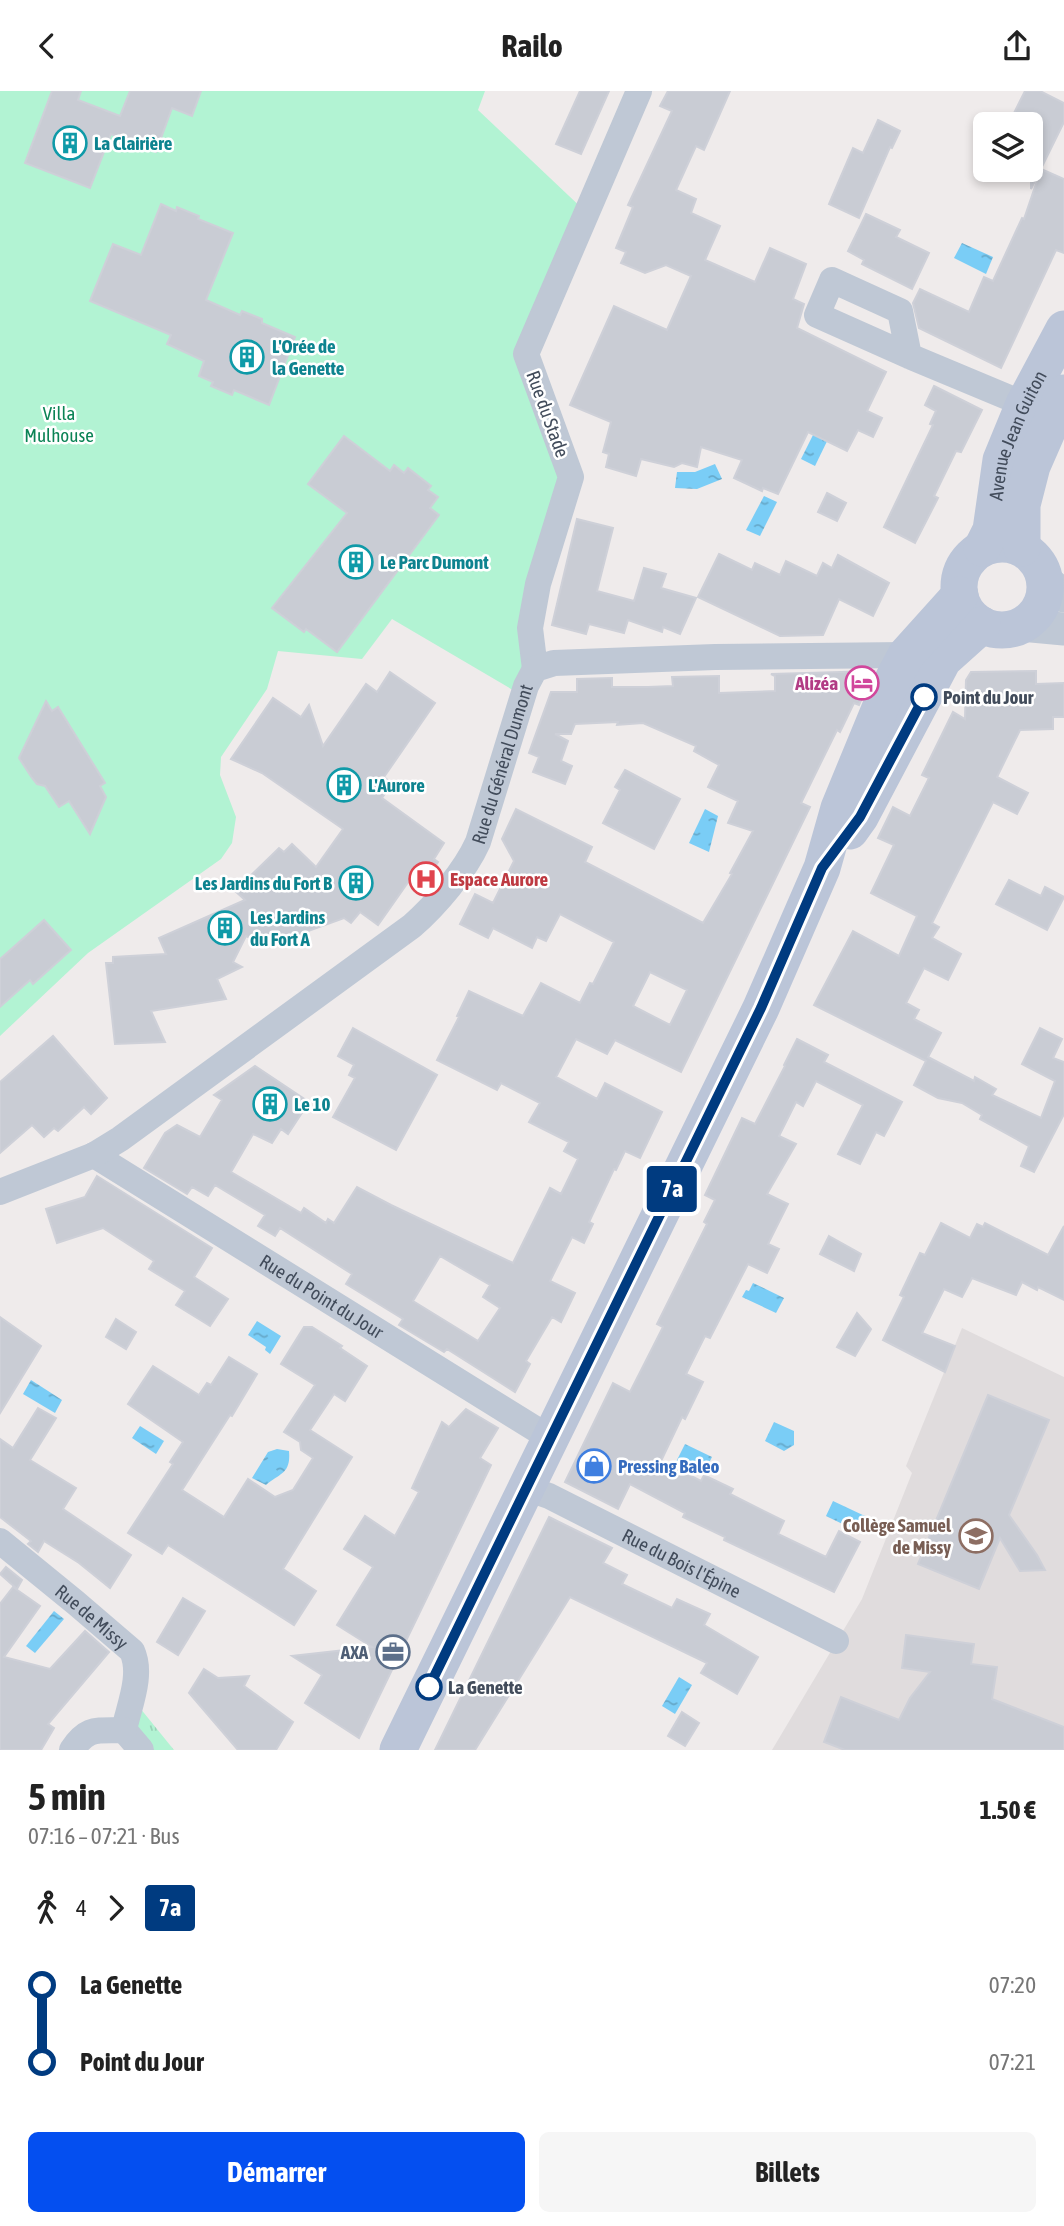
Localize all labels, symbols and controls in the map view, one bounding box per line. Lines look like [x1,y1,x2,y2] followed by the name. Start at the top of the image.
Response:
[28,27,66,65] icon: back
[501,27,563,64] text: Railo
[998,27,1036,65] icon: share
[973,112,1043,182] map controls
[973,112,1043,182] button: layers
[51,124,89,162] building icon: La Clairière
[94,132,173,154] place label: La Clairière
[272,335,345,379] place label: L'Orée de la Genette
[228,338,266,376] building icon: L'Orée de la Genette
[984,367,1051,502] street label: Avenue Jean Guiton
[522,368,574,460] street label: Rue du Stade
[24,402,94,446] park label: Villa Mulhouse
[337,543,375,581] building icon: Le Parc Dumont
[380,551,489,573] place label: Le Parc Dumont
[843,664,881,702] hotel icon: Alizéa
[794,672,838,694] place label: Alizéa
[467,681,537,847] street label: Rue du Général Dumont
[911,684,937,710] marker: Point du Jour
[943,686,1034,708] place label: Point du Jour
[325,766,363,804] building icon: L'Aurore
[368,774,425,796] place label: L'Aurore
[407,860,445,898] hospital icon: Espace Aurore
[337,864,375,902] building icon: Les Jardins du Fort B
[450,868,549,890] place label: Espace Aurore
[195,872,332,894] place label: Les Jardins du Fort B
[250,906,325,950] place label: Les Jardins du Fort A
[206,909,244,947] building icon: Les Jardins du Fort A
[251,1085,289,1123] building icon: Le 10
[294,1093,331,1115] place label: Le 10
[640,1166,704,1212] line badge: 7a
[661,1175,683,1202] text: 7a
[256,1250,388,1343] street label: Rue du Point du Jour
[575,1447,613,1485] shop icon: Pressing Baleo
[618,1455,720,1477] place label: Pressing Baleo
[843,1514,952,1558] place label: Collège Samuel de Missy
[957,1517,995,1555] school or university icon: Collège Samuel de Missy
[619,1524,745,1602] street label: Rue du Bois l'Épine
[51,1580,133,1654] street label: Rue de Missy
[374,1633,412,1671] office icon: AXA
[340,1641,369,1663] place label: AXA
[416,1674,442,1700] marker: La Genette
[448,1676,523,1698] place label: La Genette
[28,1775,106,1818] text: 5 min
[979,1795,1036,1825] text: 1.50 €
[28,1823,180,1849] text: 07:16 – 07:21 · Bus
[28,1889,66,1927] icon: walk
[97,1889,135,1927] icon: forward
[159,1894,181,1921] text: 7a
[76,1895,87,1921] text: 4
[80,1970,182,2000] text: La Genette
[989,1972,1036,1998] text: 07:20
[80,2047,204,2077] text: Point du Jour
[989,2049,1036,2075] text: 07:21
[28,2132,525,2212] button: Démarrer
[539,2132,1036,2212] button: Billets

